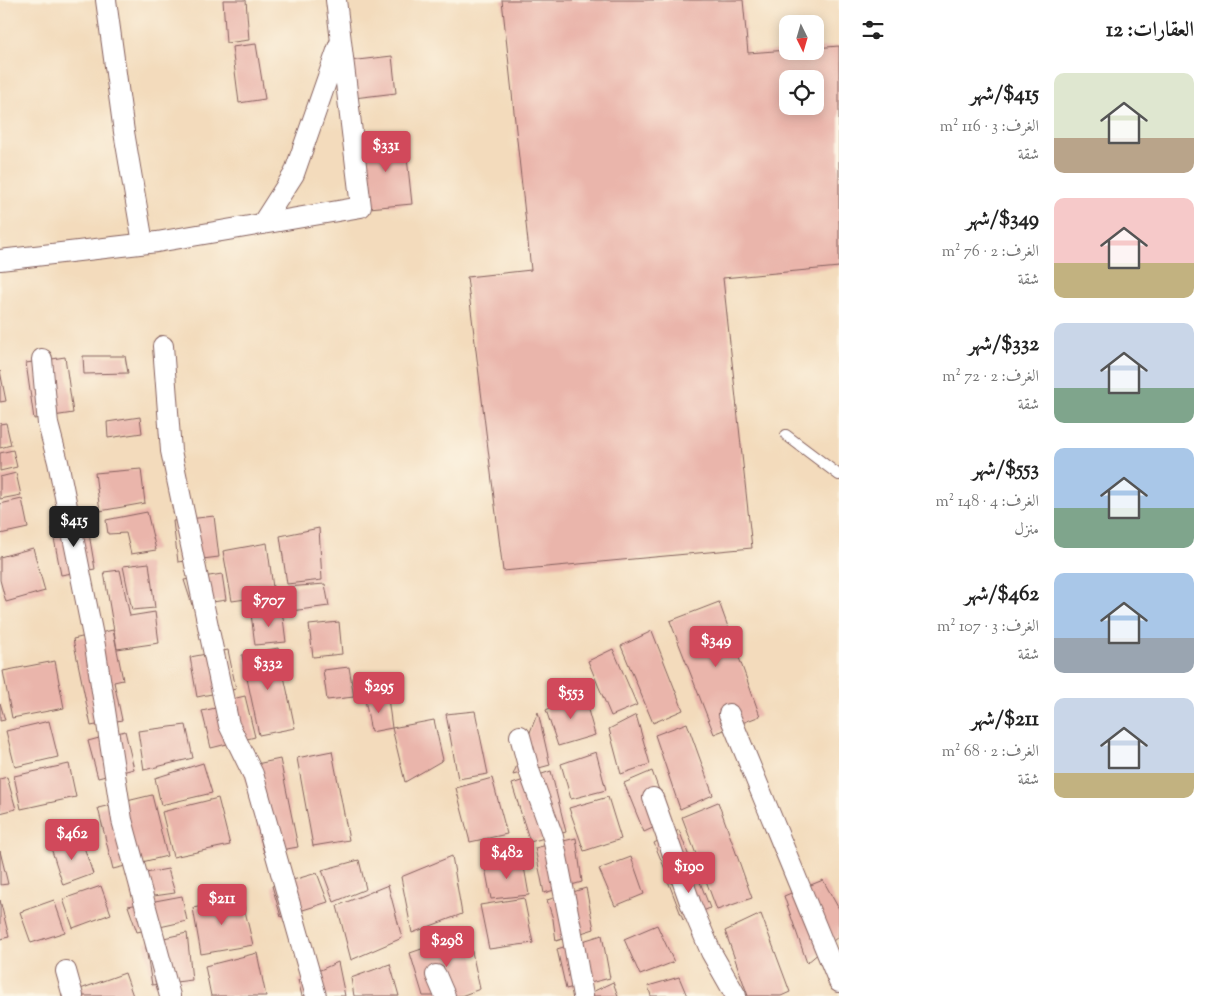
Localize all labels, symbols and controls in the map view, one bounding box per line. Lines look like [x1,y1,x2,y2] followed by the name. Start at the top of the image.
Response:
[779,15,824,60] north arrow
[779,15,824,115] map controls
[859,16,887,44] icon: filters
[1106,16,1194,46] text: العقارات: 12
[779,70,824,115] button: locate
[970,80,1039,110] text: $415/شهر
[1094,93,1154,153] icon: home
[940,116,1039,139] text: الغرف: 3 · 116 m²
[356,130,416,173] pin: $331
[373,135,399,158] text: $331
[1018,144,1039,167] text: شقة
[966,205,1039,235] text: $349/شهر
[1094,218,1154,278] icon: home
[942,241,1039,264] text: الغرف: 2 · 76 m²
[1018,269,1039,292] text: شقة
[968,330,1039,360] text: $332/شهر
[1094,343,1154,403] icon: home
[942,366,1039,389] text: الغرف: 2 · 72 m²
[1018,394,1039,417] text: شقة
[972,455,1039,485] text: $553/شهر
[1094,468,1154,528] icon: home
[936,491,1039,514] text: الغرف: 4 · 148 m²
[44,506,104,548] pin: $415
[60,510,88,533] text: $415
[1014,519,1039,542] text: منزل
[965,580,1039,610] text: $462/شهر
[239,586,299,628] pin: $707
[253,590,285,613] text: $707
[1094,593,1154,653] icon: home
[937,616,1039,639] text: الغرف: 3 · 107 m²
[686,626,746,668] pin: $349
[701,630,731,653] text: $349
[1018,644,1039,667] text: شقة
[238,648,298,691] pin: $332
[254,653,282,676] text: $332
[349,672,409,714] pin: $295
[364,676,394,699] text: $295
[541,678,601,720] pin: $553
[558,682,584,705] text: $553
[971,705,1039,735] text: $211/شهر
[1094,718,1154,778] icon: home
[942,741,1039,764] text: الغرف: 2 · 68 m²
[1018,769,1039,792] text: شقة
[42,818,102,861] pin: $462
[56,823,88,846] text: $462
[477,838,537,880] pin: $482
[491,842,523,865] text: $482
[659,852,719,894] pin: $190
[674,856,704,879] text: $190
[192,884,252,926] pin: $211
[209,888,235,911] text: $211
[417,926,477,968] pin: $298
[431,930,463,953] text: $298

